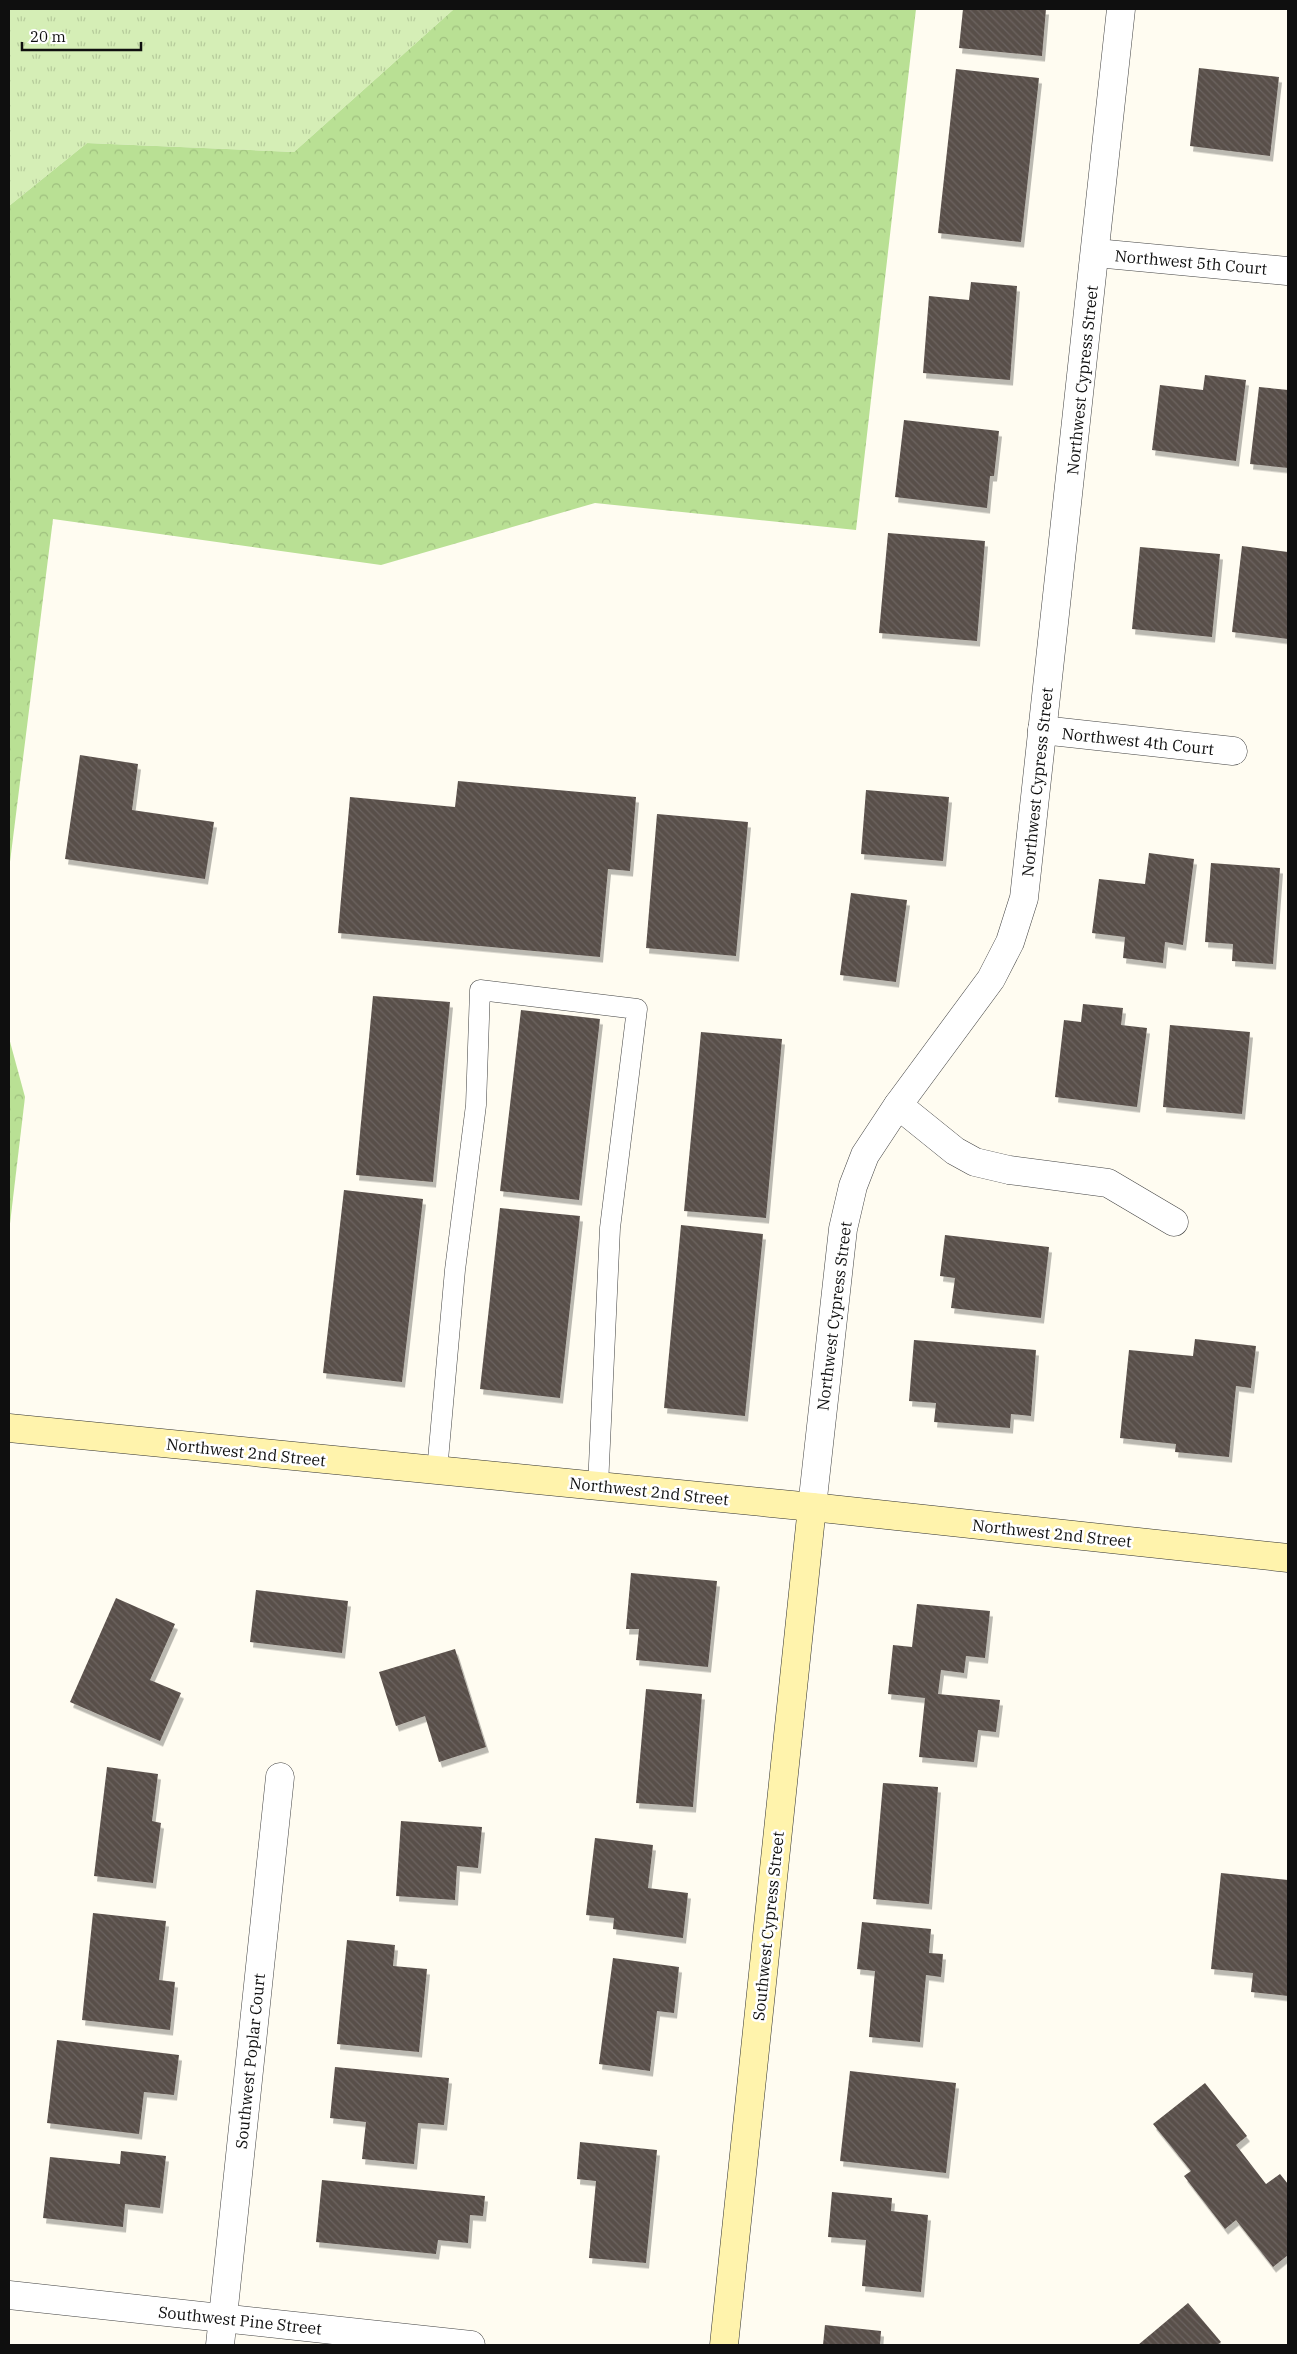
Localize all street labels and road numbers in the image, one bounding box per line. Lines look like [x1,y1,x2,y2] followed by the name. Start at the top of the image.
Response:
[1114,245,1268,279] street label: Northwest 5th Court
[1062,284,1102,476] street label: Northwest Cypress Street
[1017,686,1057,878] street label: Northwest Cypress Street
[1061,723,1216,759] street label: Northwest 4th Court
[812,1220,856,1412] street label: Northwest Cypress Street
[165,1434,327,1470] street label: Northwest 2nd Street
[568,1473,730,1509] street label: Northwest 2nd Street
[971,1515,1133,1551] street label: Northwest 2nd Street
[748,1830,788,2022] street label: Southwest Cypress Street
[231,1972,269,2150] street label: Southwest Poplar Court
[157,2301,323,2339] street label: Southwest Pine Street

